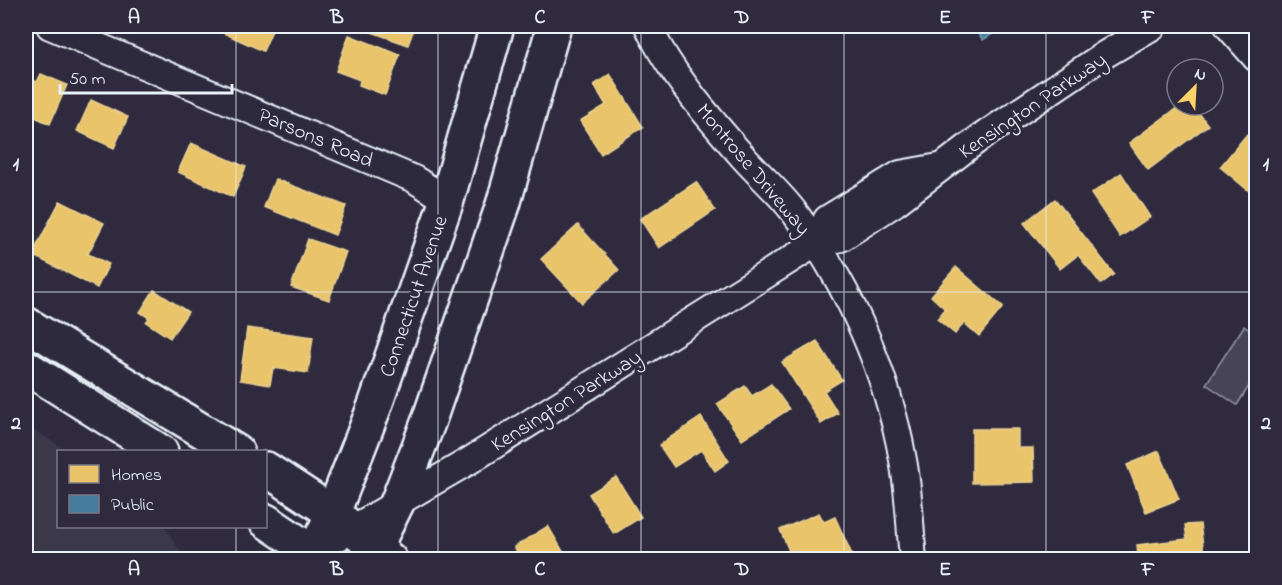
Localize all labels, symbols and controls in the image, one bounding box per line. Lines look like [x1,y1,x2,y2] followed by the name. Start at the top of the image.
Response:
[128,4,140,33] text: A
[329,4,344,33] text: B
[535,4,546,33] text: C
[734,4,749,33] text: D
[939,4,951,33] text: E
[1141,4,1155,33] text: F
[953,46,1114,169] street label: Kensington Parkway
[60,57,232,95] scale bar
[1165,57,1225,117] north arrow
[1190,62,1210,88] text: N
[69,67,106,93] text: 50 m
[687,98,817,244] street label: Montrose Driveway
[253,101,378,177] street label: Parsons Road
[13,151,20,180] text: 1
[1263,151,1270,180] text: 1
[373,211,457,381] street label: Connecticut Avenue
[486,343,649,462] street label: Kensington Parkway
[10,410,21,439] text: 2
[1260,410,1271,439] text: 2
[57,450,267,528] legend
[111,463,162,489] text: Homes
[111,493,154,519] text: Public
[128,556,140,585] text: A
[329,556,344,585] text: B
[535,556,546,585] text: C
[734,556,749,585] text: D
[939,556,951,585] text: E
[1141,556,1155,585] text: F

